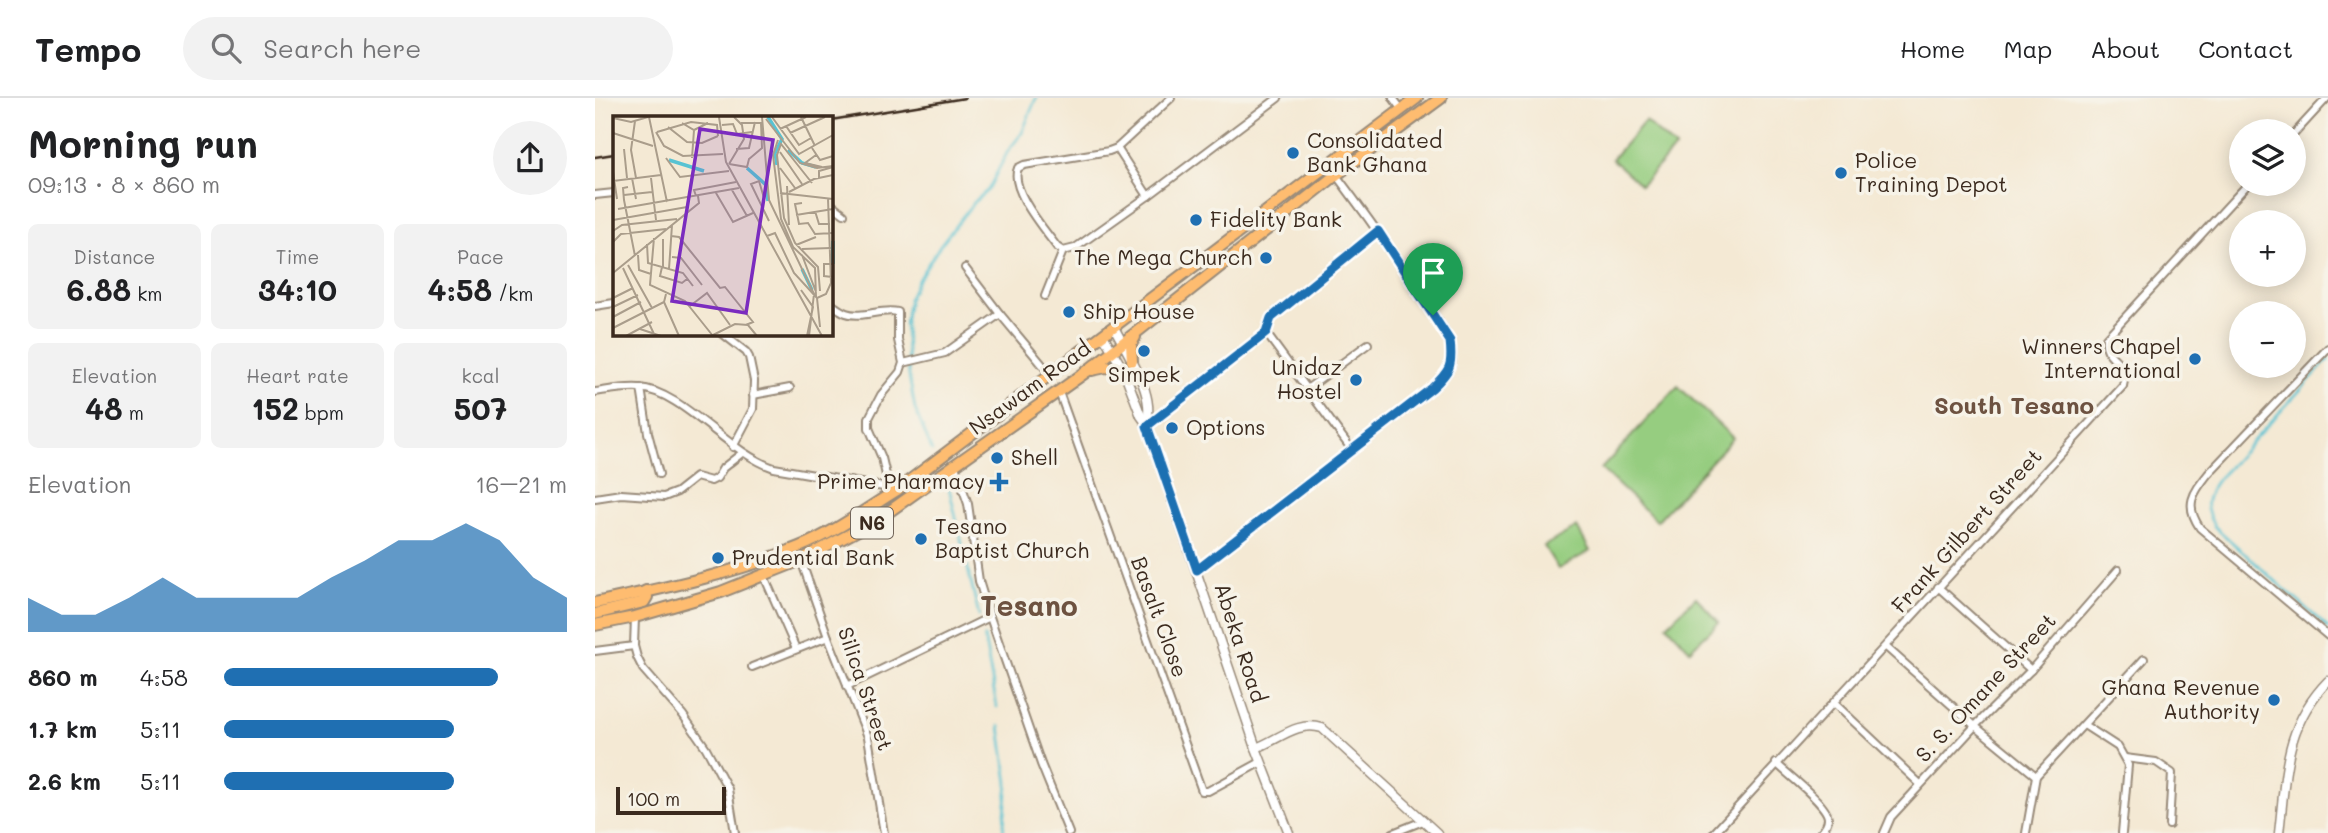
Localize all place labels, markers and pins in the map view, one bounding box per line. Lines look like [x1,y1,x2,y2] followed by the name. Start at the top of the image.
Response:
[1307,126,1442,177] place label: Consolidated Bank Ghana
[1285,145,1301,161] marker: Consolidated Bank Ghana
[1855,146,2007,197] place label: Police Training Depot
[1833,165,1849,181] marker: Police Training Depot
[1210,205,1342,232] place label: Fidelity Bank
[1188,212,1204,228] marker: Fidelity Bank
[1074,243,1252,270] place label: The Mega Church
[1403,243,1463,315] pin
[1258,250,1274,266] marker: The Mega Church
[1083,297,1195,324] place label: Ship House
[1061,304,1077,320] marker: Ship House
[2021,332,2181,383] place label: Winners Chapel International
[1136,343,1152,359] marker: Simpek
[2187,351,2203,367] marker: Winners Chapel International
[1272,353,1342,404] place label: Unidaz Hostel
[1108,360,1180,387] place label: Simpek
[1348,372,1364,388] marker: Unidaz Hostel
[1186,413,1266,440] place label: Options
[1164,420,1180,436] marker: Options
[1011,443,1058,470] place label: Shell
[989,450,1005,466] marker: Shell
[817,467,985,494] place label: Prime Pharmacy
[991,474,1007,490] marker: Prime Pharmacy
[935,512,1089,563] place label: Tesano Baptist Church
[913,531,929,547] marker: Tesano Baptist Church
[732,543,894,570] place label: Prudential Bank
[710,550,726,566] marker: Prudential Bank
[2101,673,2260,724] place label: Ghana Revenue Authority
[2266,692,2282,708] marker: Ghana Revenue Authority

